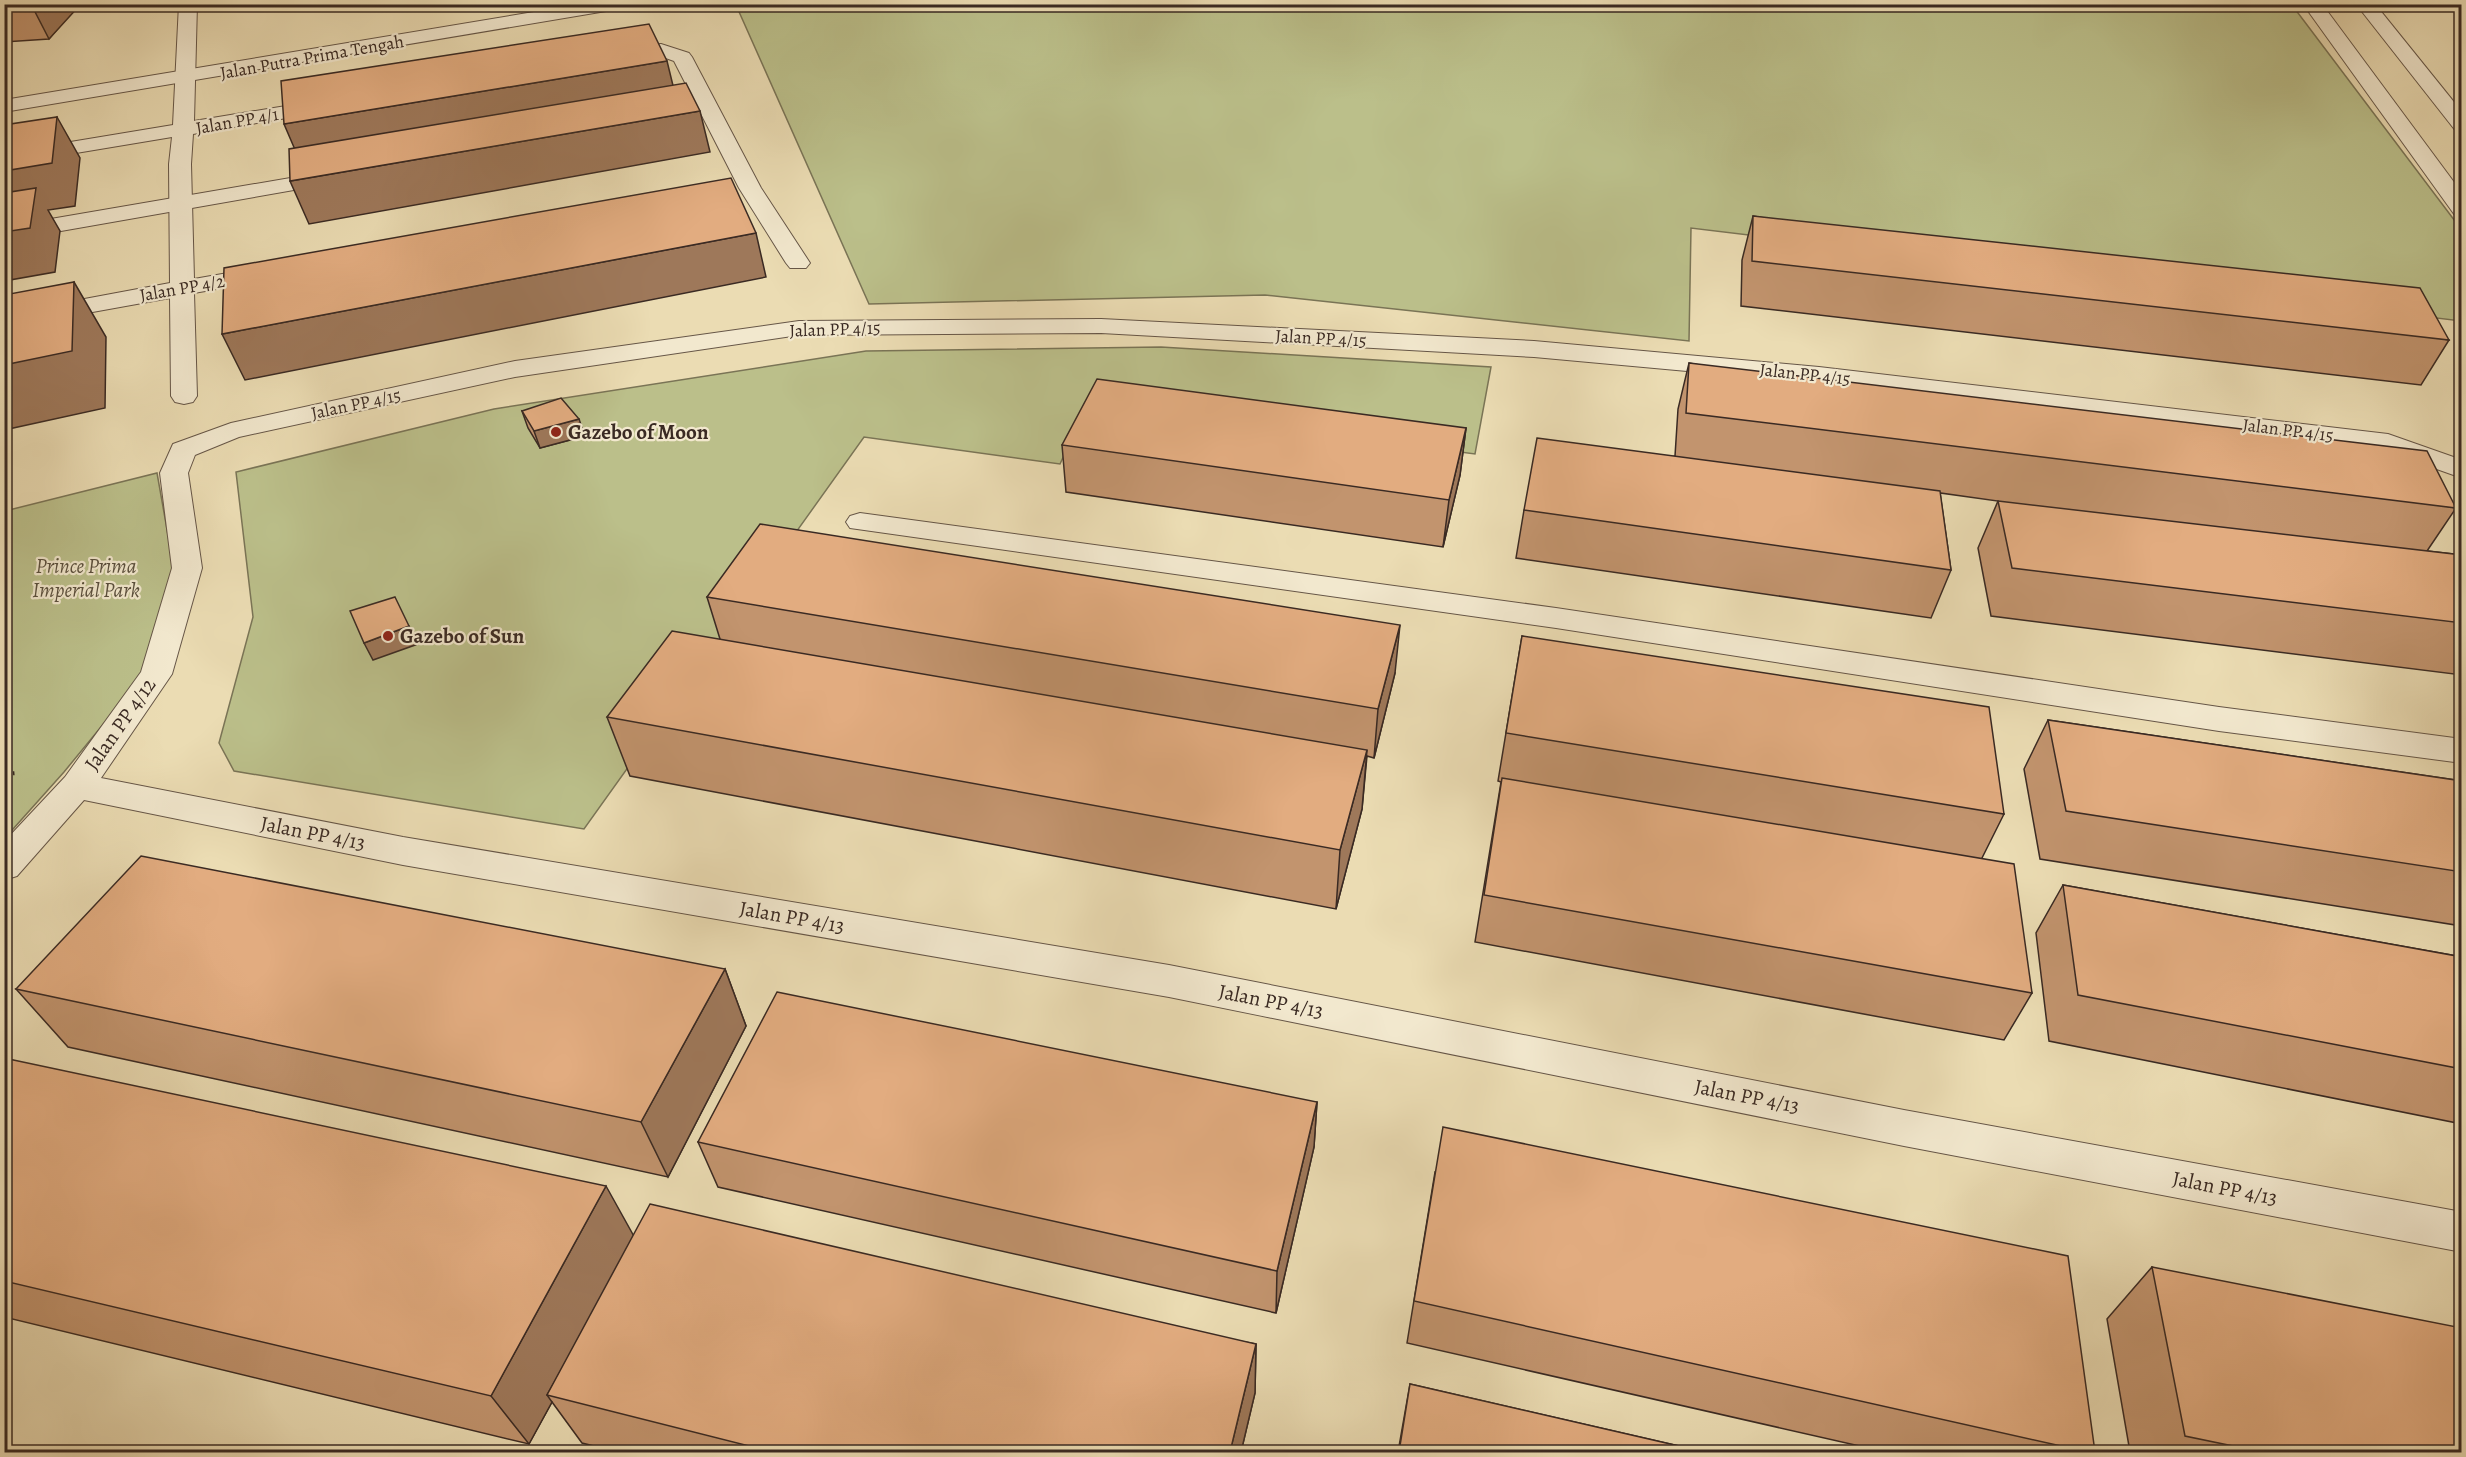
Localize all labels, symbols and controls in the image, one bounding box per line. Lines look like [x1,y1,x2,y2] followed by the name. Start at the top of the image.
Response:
[218,29,406,85] street label: Jalan Putra Prima Tengah
[194,102,280,140] street label: Jalan PP 4/1
[138,269,227,307] street label: Jalan PP 4/2
[789,315,881,343] street label: Jalan PP 4/15
[1275,324,1367,352] street label: Jalan PP 4/15
[1758,357,1852,391] street label: Jalan PP 4/15
[309,383,403,425] street label: Jalan PP 4/15
[2241,413,2335,447] street label: Jalan PP 4/15
[568,418,709,446] place label: Gazebo of Moon
[549,425,563,439] marker: Gazebo of Moon
[32,552,140,604] park label: Prince Prima Imperial Park
[400,622,525,650] place label: Gazebo of Sun
[381,629,395,643] marker: Gazebo of Sun
[78,672,162,776] street label: Jalan PP 4/12
[258,809,368,857] street label: Jalan PP 4/13
[737,894,847,940] street label: Jalan PP 4/13
[1216,977,1326,1025] street label: Jalan PP 4/13
[1692,1072,1802,1120] street label: Jalan PP 4/13
[2170,1164,2280,1212] street label: Jalan PP 4/13

